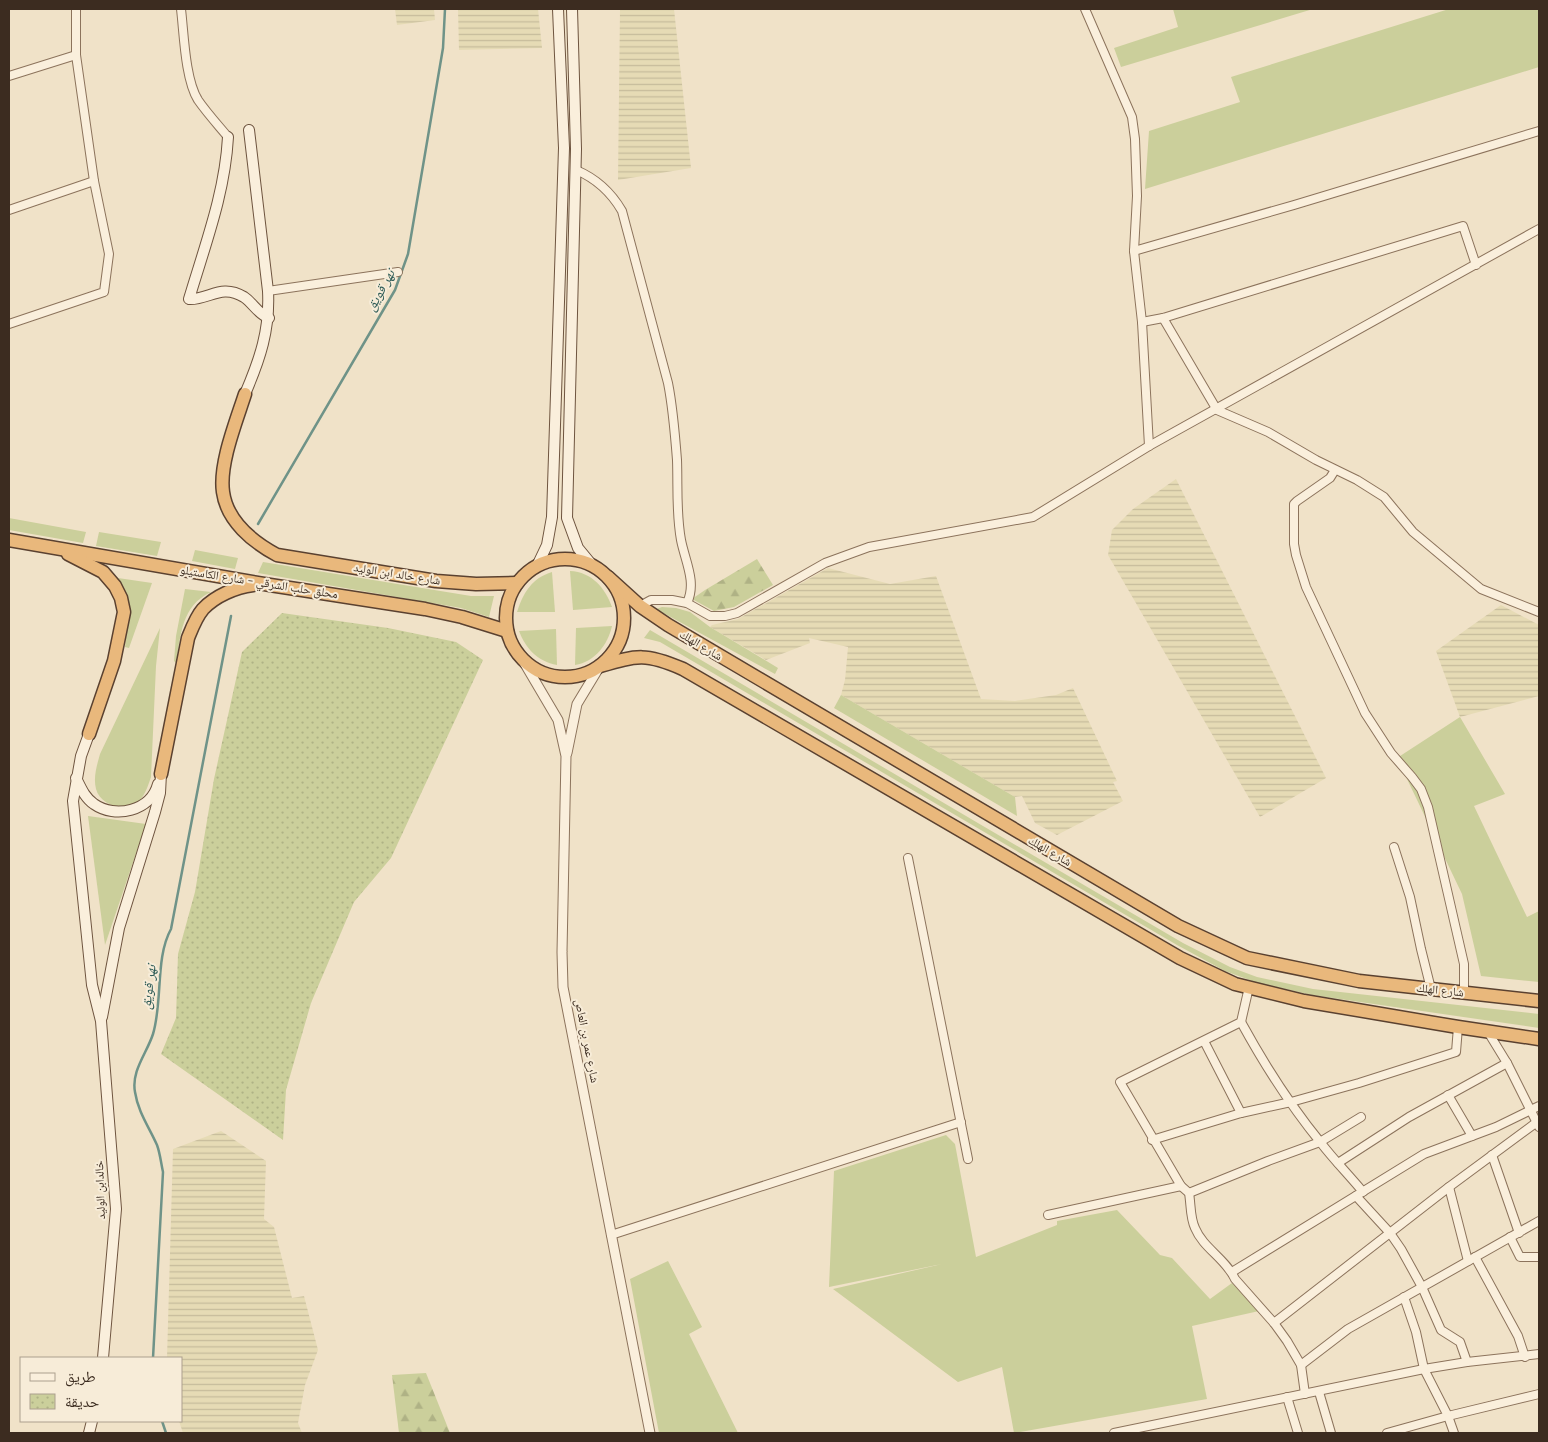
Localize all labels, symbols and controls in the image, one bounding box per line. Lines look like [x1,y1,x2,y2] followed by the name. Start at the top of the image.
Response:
[361,264,400,314] water label: نهر قويق
[352,559,442,589] street label: شارع خالد ابن الوليد
[179,562,339,604] street label: محلق حلب الشرقي - شارع الكاستيلو
[676,626,726,664] street label: شارع الهلك
[1025,832,1075,870] street label: شارع الهلك
[136,962,160,1010] water label: نهر قويق
[1415,980,1465,1000] street label: شارع الهلك
[571,998,603,1084] street label: شارع عمر بن العاص
[91,1160,108,1220] street label: خالدابن الوليد
[20,1357,182,1422] legend
[65,1367,96,1387] text: طريق
[65,1392,100,1411] text: حديقة

